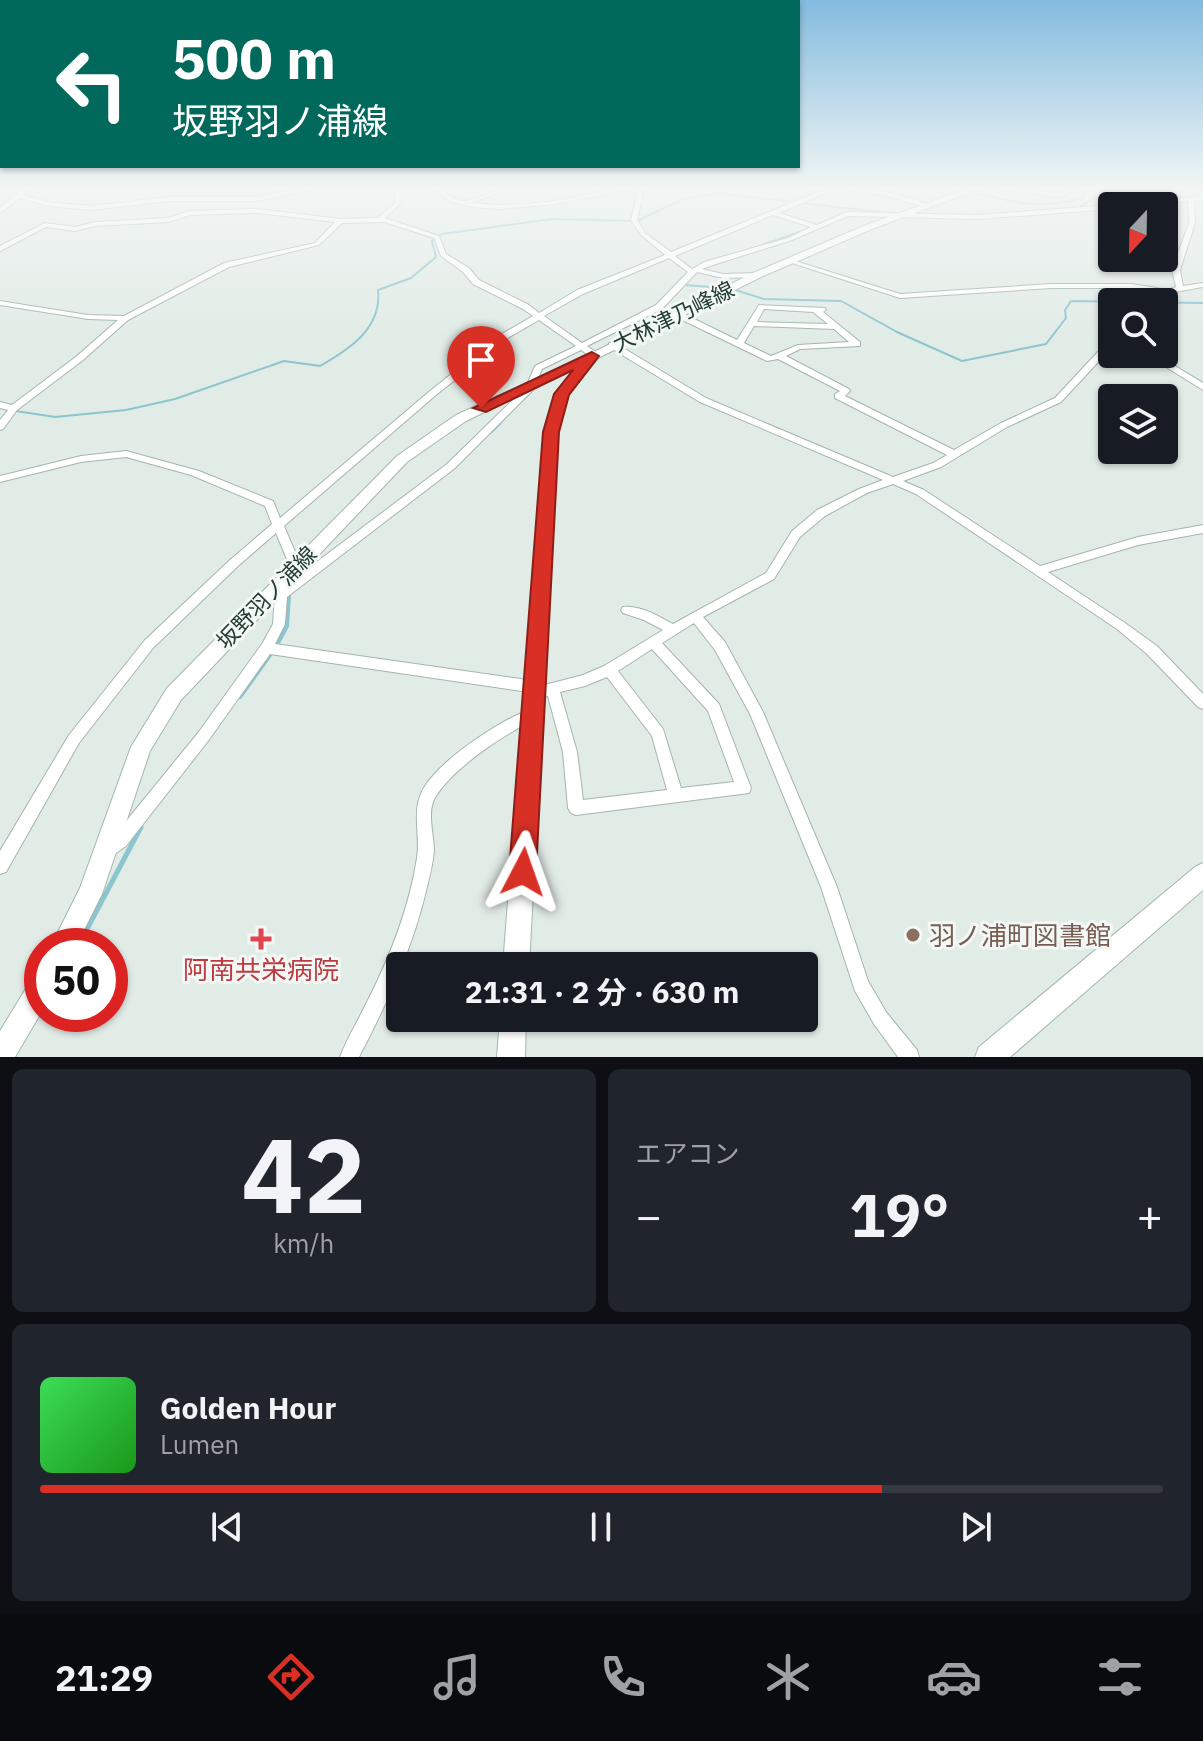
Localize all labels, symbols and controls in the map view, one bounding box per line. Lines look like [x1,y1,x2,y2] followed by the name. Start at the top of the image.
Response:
[172,22,336,94] text: 500 m
[40,32,144,136] icon: left
[172,97,388,144] text: 坂野羽ノ浦線
[1098,192,1178,272] north arrow
[1098,192,1178,464] map controls
[607,274,739,358] street label: 大林津乃峰線
[1098,288,1178,368] button: search
[447,326,515,408] pin
[459,338,503,382] icon: arrive
[1098,384,1178,464] button: layers
[210,539,322,655] street label: 坂野羽ノ浦線
[481,830,565,914] position arrow
[929,918,1111,952] place label: 羽ノ浦町図書館
[904,926,922,944] marker: 羽ノ浦町図書館
[24,928,128,1032] speed limit sign: 50
[250,928,272,950] marker: 阿南共栄病院
[183,952,339,986] place label: 阿南共栄病院
[465,972,739,1011] text: 21:31 · 2 分 · 630 m
[241,1106,366,1242] text: 42
[636,1136,740,1170] text: エアコン
[849,1175,949,1254] text: 19°
[636,1187,662,1244] text: −
[1137,1187,1163,1244] text: +
[273,1226,334,1260] text: km/h
[160,1388,336,1427] text: Golden Hour
[160,1427,239,1461] text: Lumen
[205,1505,249,1549] icon: previous
[579,1505,623,1549] icon: pause
[954,1505,998,1549] icon: next
[263,1649,319,1705] icon: directions
[429,1649,485,1705] icon: music
[595,1649,651,1705] icon: phone
[760,1649,816,1705] icon: climate
[926,1649,982,1705] icon: car
[1092,1649,1148,1705] icon: filters
[55,1654,153,1701] text: 21:29

